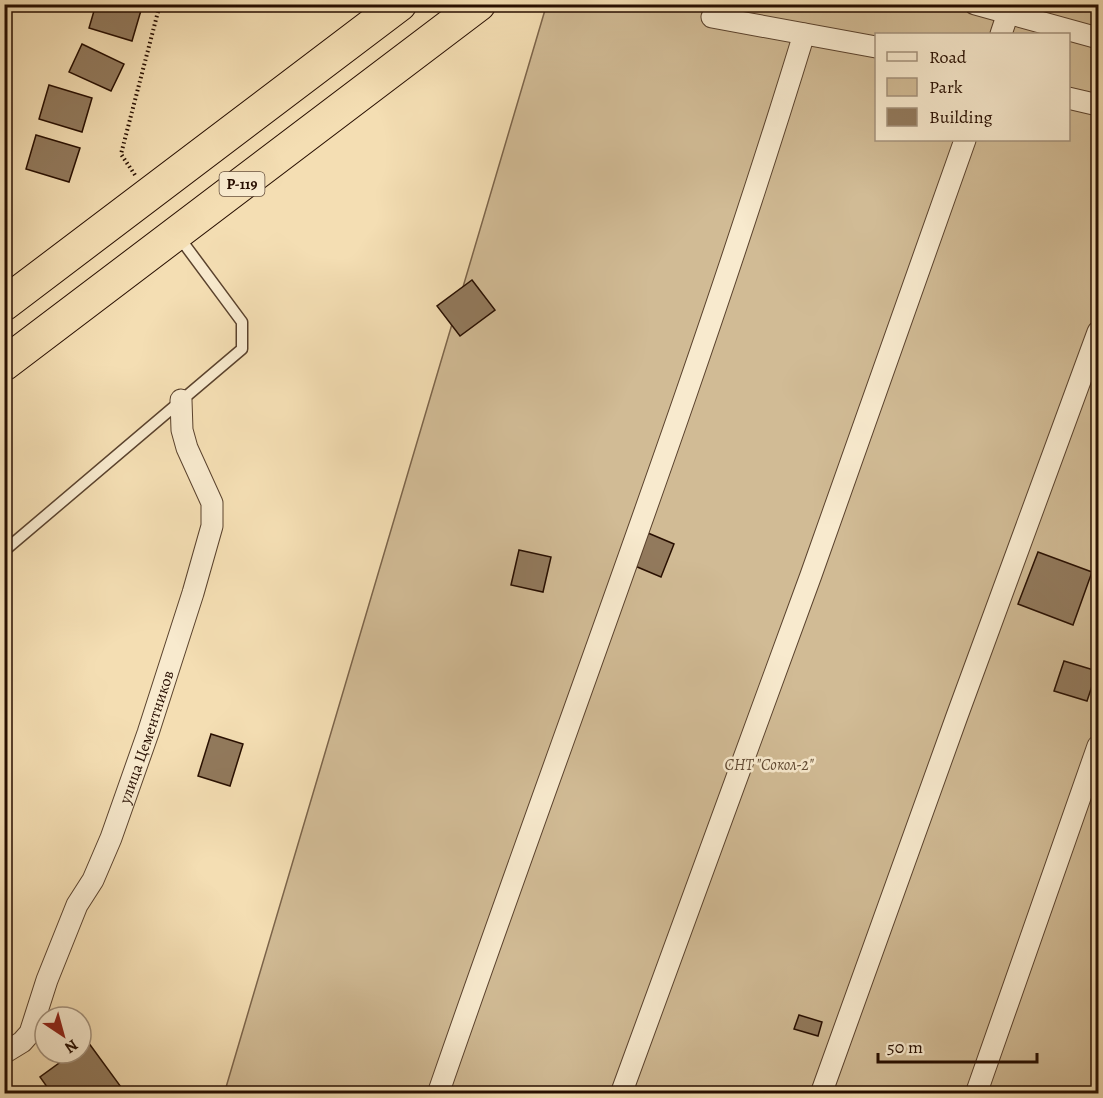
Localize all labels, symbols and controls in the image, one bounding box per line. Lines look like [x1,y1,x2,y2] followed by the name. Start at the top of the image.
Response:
[875,33,1070,141] legend
[929,45,967,69] text: Road
[929,75,963,99] text: Park
[929,105,993,129] text: Building
[220,172,264,196] road number: Р-119
[114,668,179,808] street label: улица Цементников
[724,754,814,776] park label: СНТ "Сокол-2"
[33,1005,93,1065] north arrow
[878,1026,1037,1064] scale bar
[60,1034,82,1059] text: N
[887,1035,923,1059] text: 50 m

